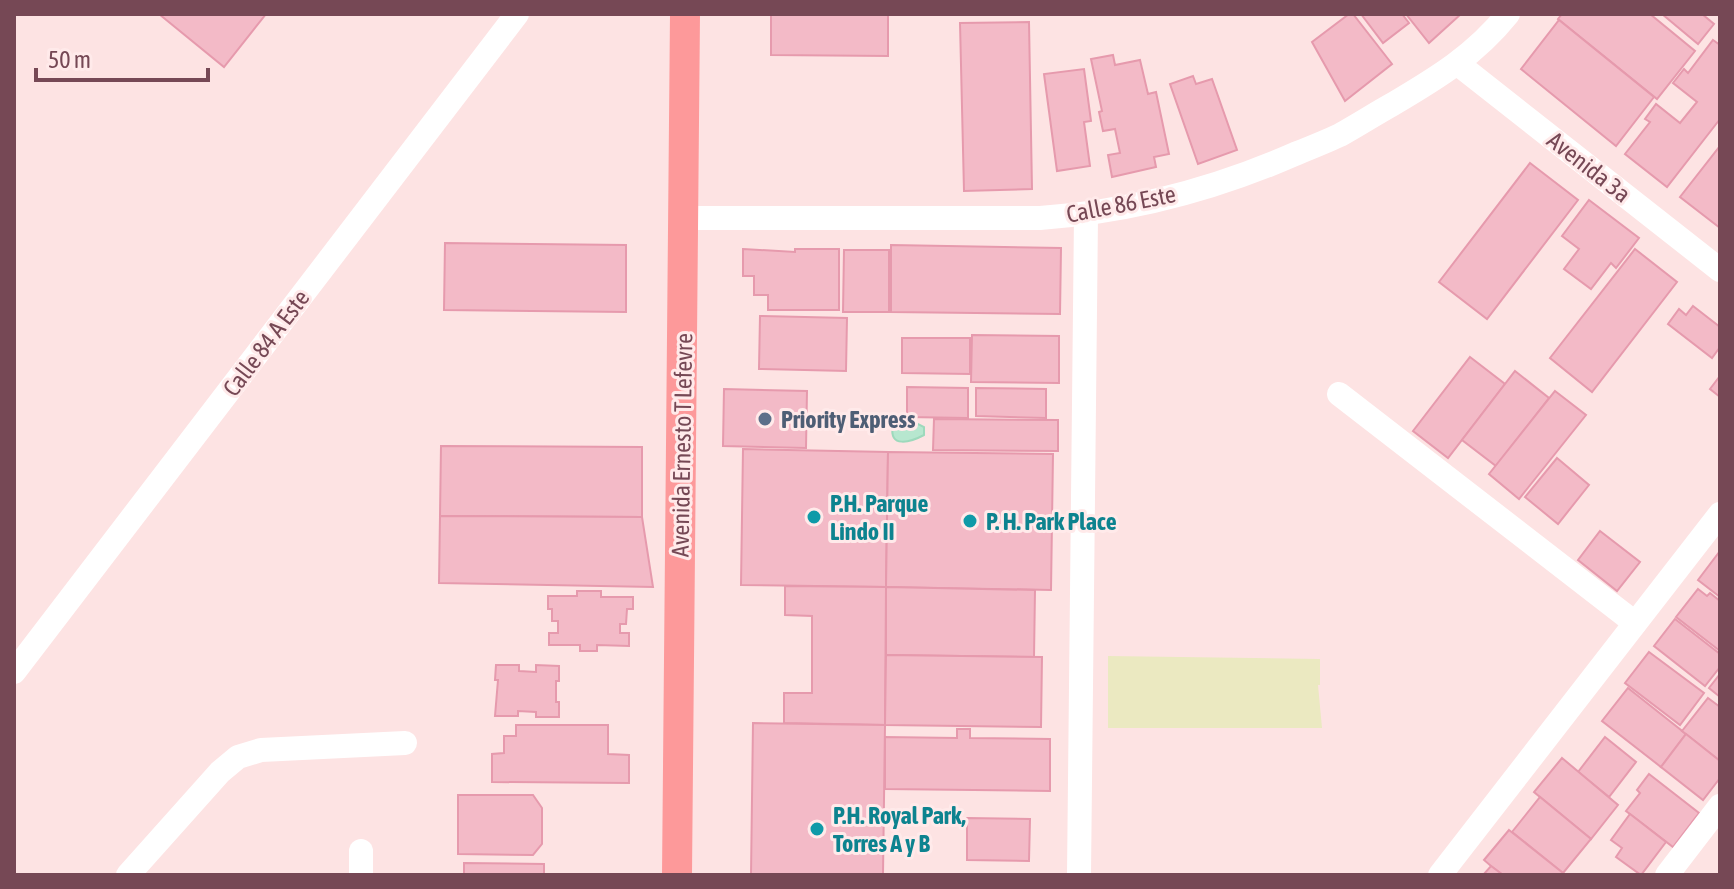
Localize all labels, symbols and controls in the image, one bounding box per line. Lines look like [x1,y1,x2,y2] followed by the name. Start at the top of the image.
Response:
[36,32,208,82] scale bar
[48,46,91,73] text: 50 m
[1542,126,1636,208] street label: Avenida 3a
[1064,180,1178,228] street label: Calle 86 Este
[217,285,315,401] street label: Calle 84 A Este
[667,333,697,557] street label: Avenida Ernesto T Lefevre
[781,406,916,433] place label: Priority Express
[756,410,774,428] marker: Priority Express
[830,490,928,545] place label: P.H. Parque Lindo II
[805,508,823,526] marker: P.H. Parque Lindo II
[986,508,1117,535] place label: P. H. Park Place
[961,512,979,530] marker: P. H. Park Place
[833,802,966,857] place label: P.H. Royal Park, Torres A y B
[808,820,826,838] marker: P.H. Royal Park, Torres A y B

